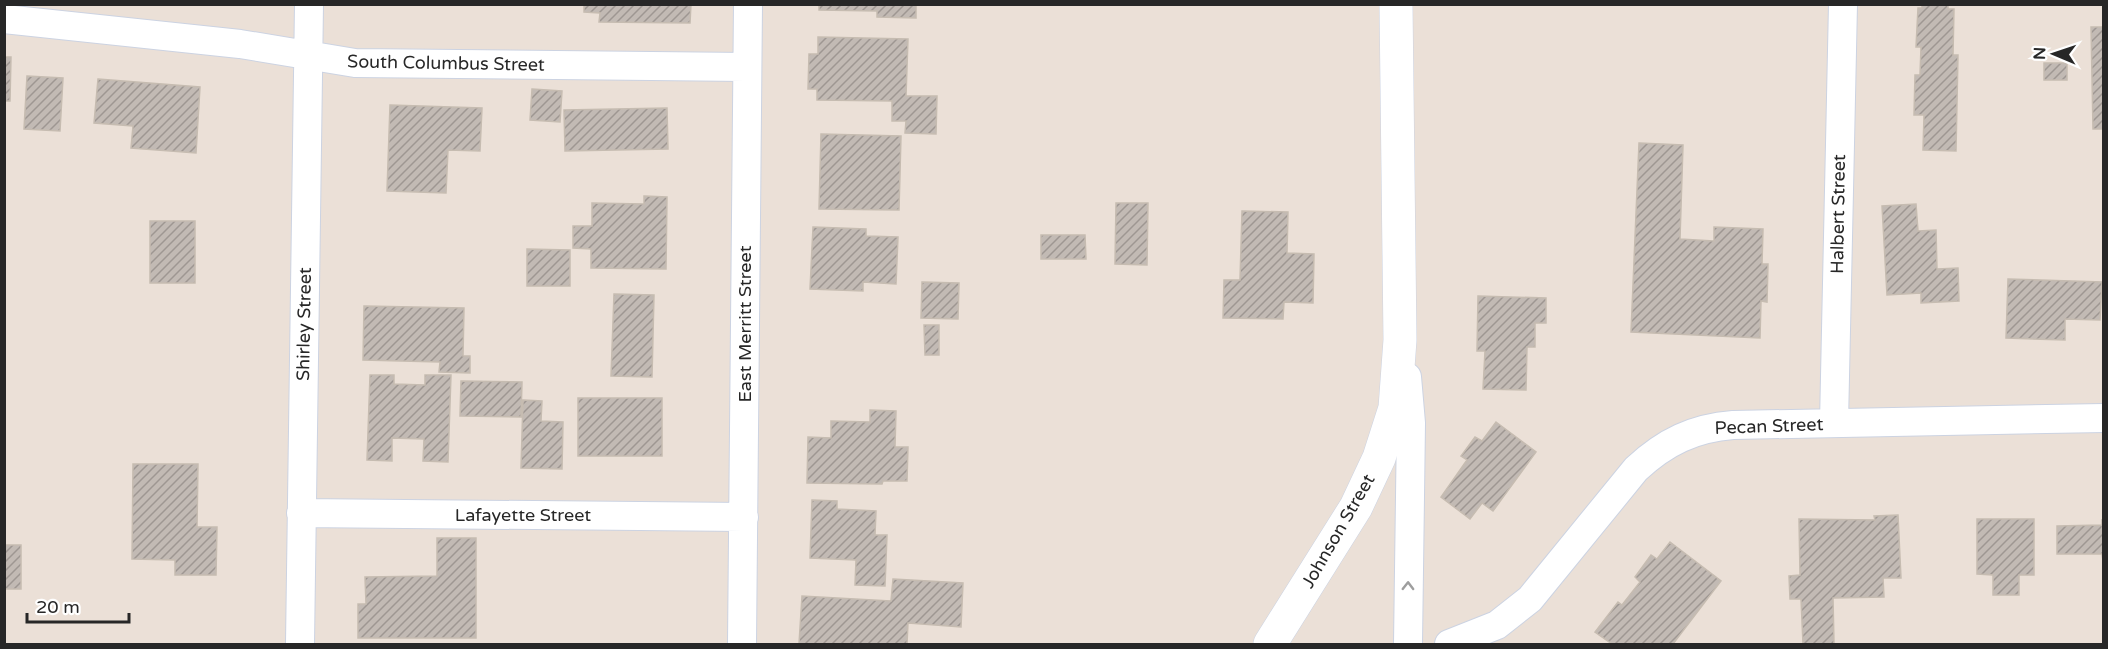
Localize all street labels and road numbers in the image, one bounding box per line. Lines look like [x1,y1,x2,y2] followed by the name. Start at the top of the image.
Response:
[347,50,545,76] street label: South Columbus Street
[1826,154,1850,274] street label: Halbert Street
[734,245,756,403] street label: East Merritt Street
[292,267,316,381] street label: Shirley Street
[1714,413,1824,439] street label: Pecan Street
[1296,470,1380,592] street label: Johnson Street
[455,504,591,526] street label: Lafayette Street

